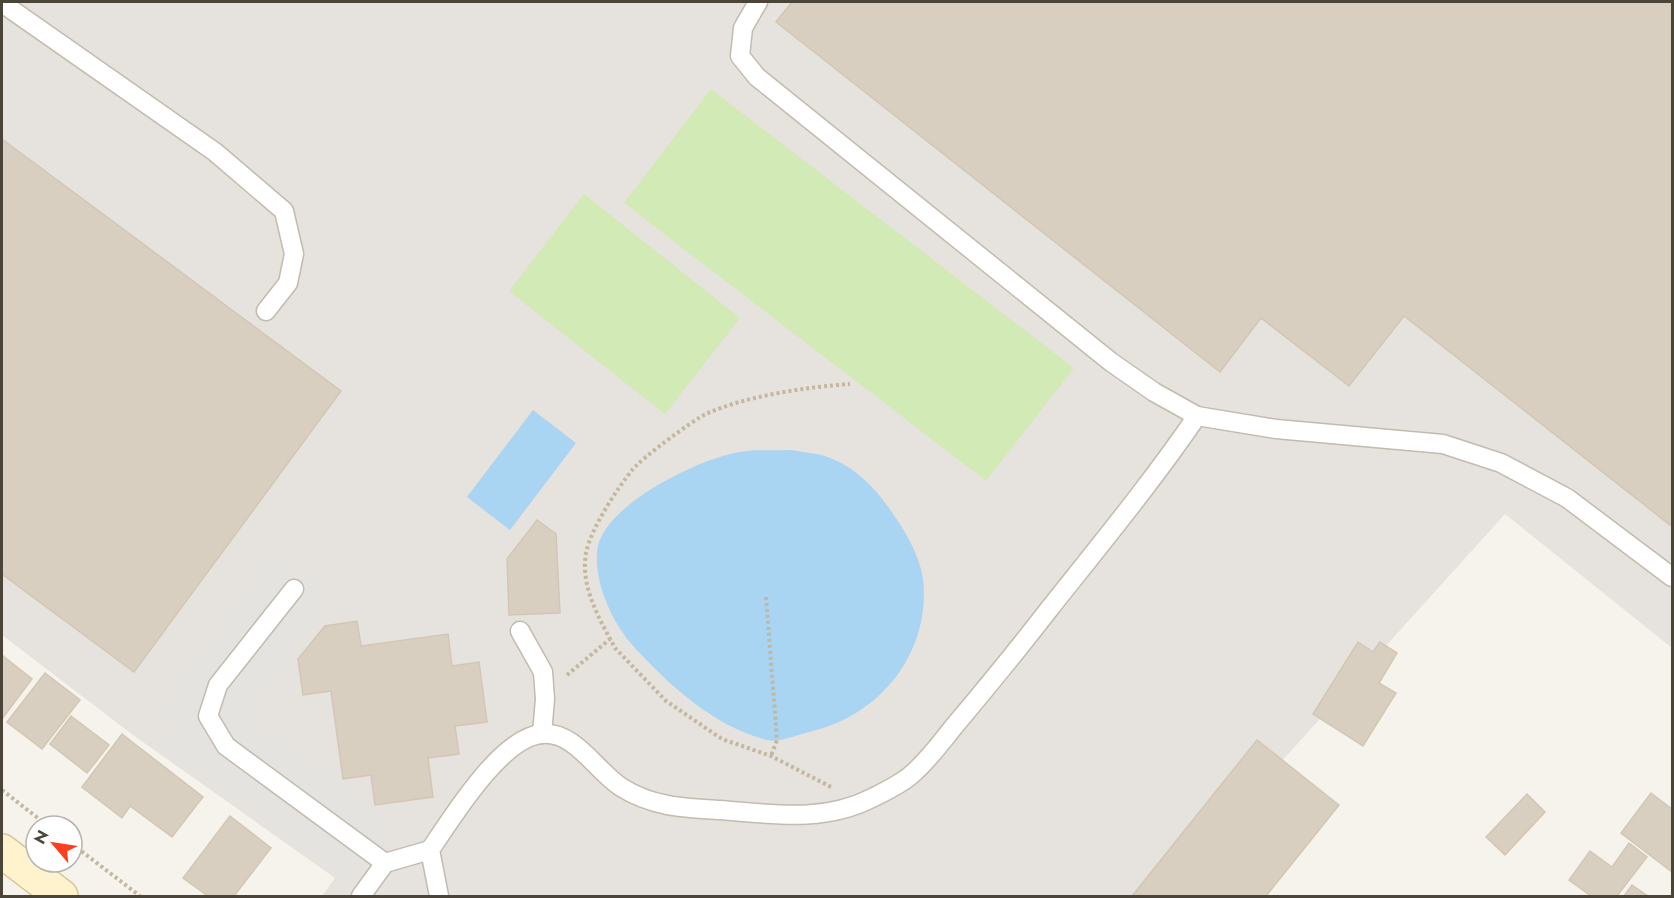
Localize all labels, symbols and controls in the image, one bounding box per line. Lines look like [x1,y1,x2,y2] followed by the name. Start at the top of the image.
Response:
[24,814,84,874] north arrow
[28,826,54,848] text: N

